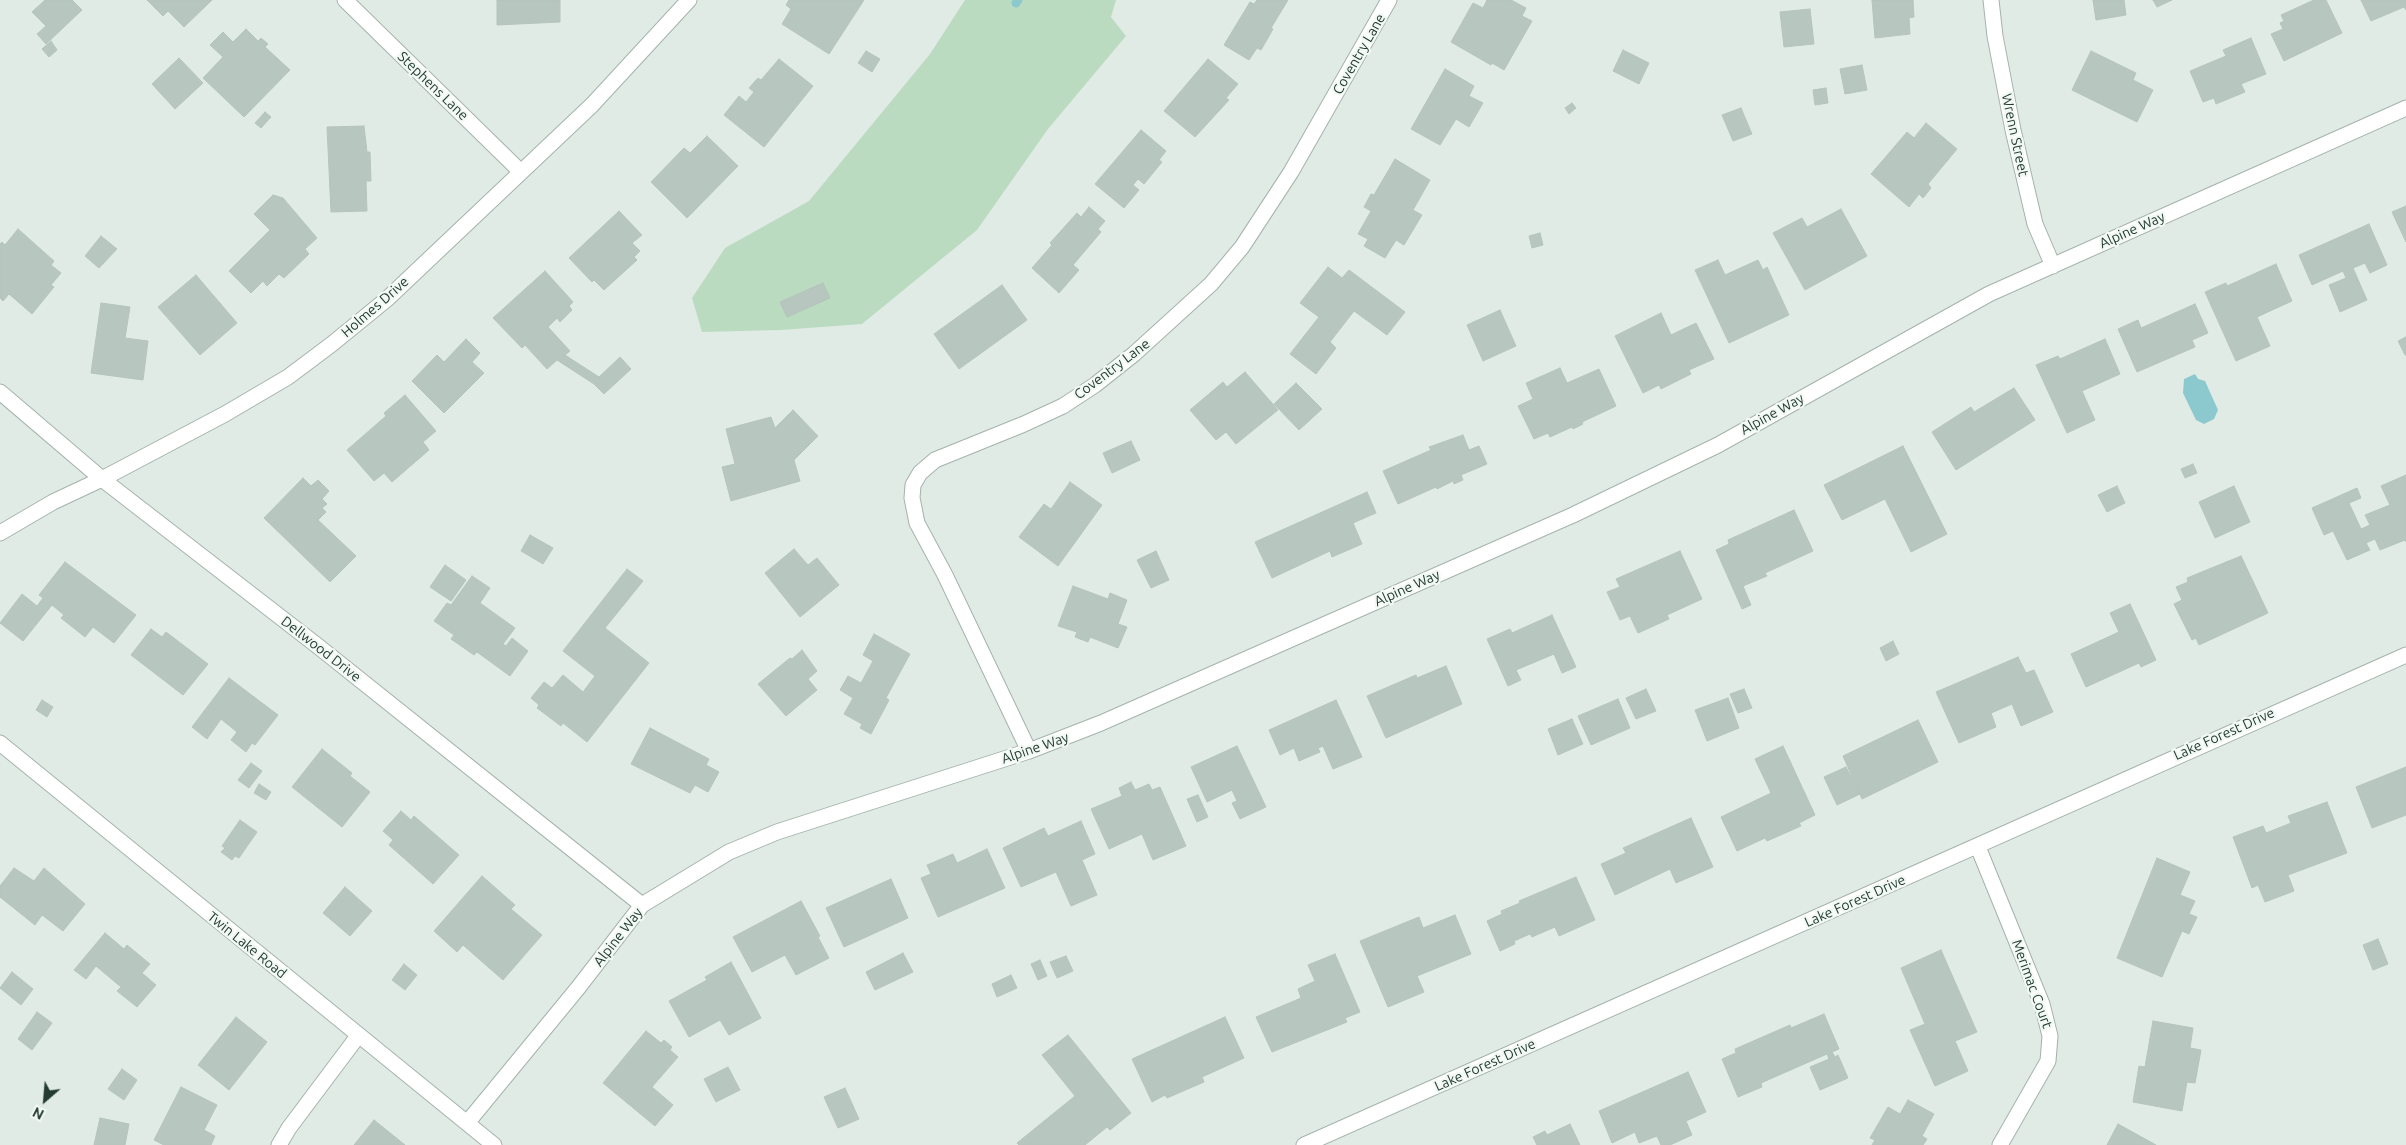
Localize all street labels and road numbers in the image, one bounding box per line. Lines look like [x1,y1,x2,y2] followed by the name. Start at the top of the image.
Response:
[1329,11,1389,97] street label: Coventry Lane
[394,48,472,124] street label: Stephens Lane
[1998,92,2032,178] street label: Wrenn Street
[2097,208,2167,252] street label: Alpine Way
[338,273,412,341] street label: Holmes Drive
[1071,335,1153,403] street label: Coventry Lane
[1737,390,1807,438] street label: Alpine Way
[1372,566,1442,610] street label: Alpine Way
[278,613,364,685] street label: Dellwood Drive
[2171,704,2277,764] street label: Lake Forest Drive
[999,729,1071,767] street label: Alpine Way
[1802,871,1908,931] street label: Lake Forest Drive
[590,904,646,970] street label: Alpine Way
[204,908,290,982] street label: Twin Lake Road
[2008,937,2056,1031] street label: Merimac Court
[1432,1035,1538,1095] street label: Lake Forest Drive

